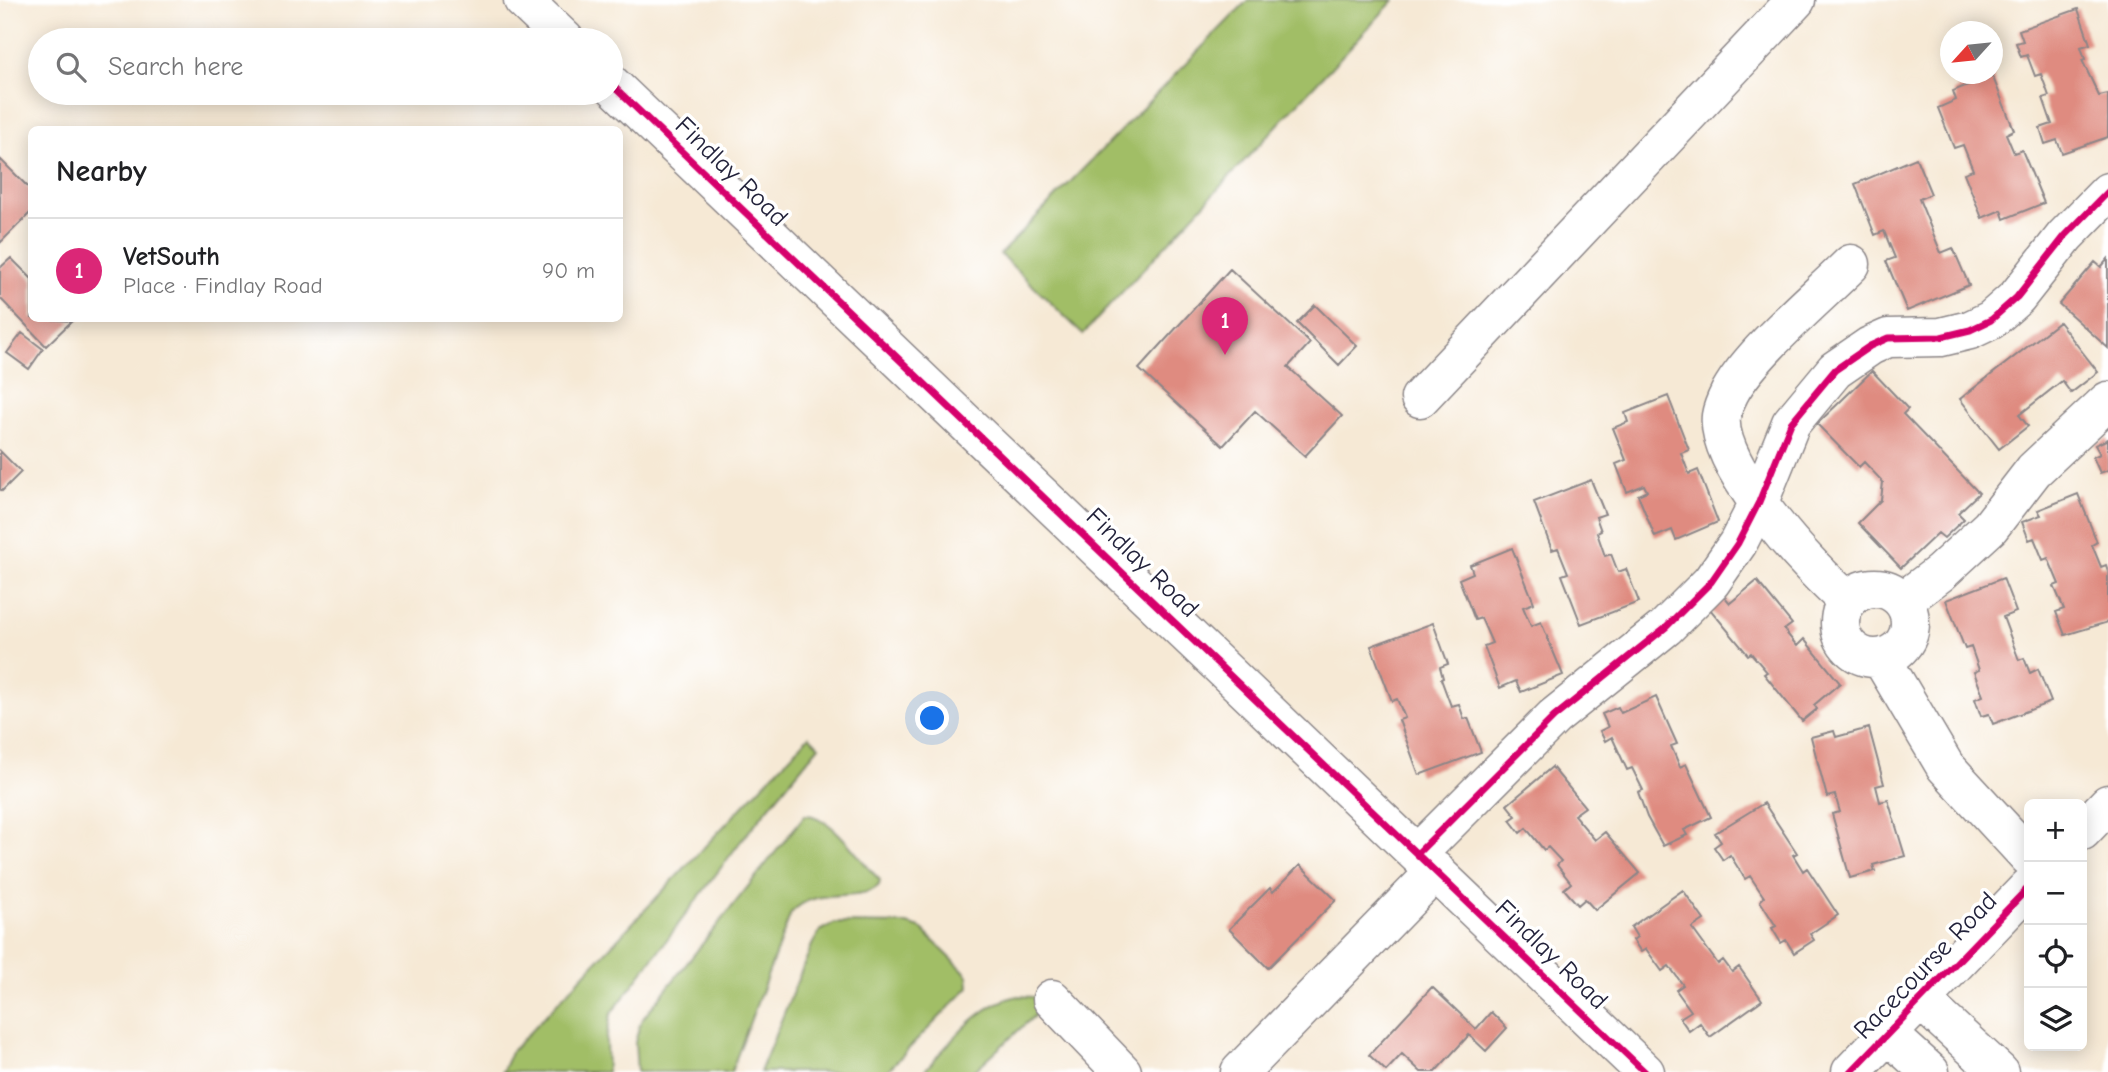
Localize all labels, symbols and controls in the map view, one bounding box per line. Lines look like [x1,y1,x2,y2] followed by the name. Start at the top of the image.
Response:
[1940,21,2003,84] north arrow
[28,28,623,105] search box
[52,48,90,86] icon: search
[108,52,243,82] text: Search here
[669,111,794,233] street label: Findlay Road
[56,154,147,189] text: Nearby
[123,242,220,272] text: VetSouth
[74,257,84,284] text: 1
[542,257,595,284] text: 90 m
[123,272,323,299] text: Place · Findlay Road
[1202,297,1248,355] pin: 1
[1080,502,1205,624] street label: Findlay Road
[915,701,949,735] your location
[2024,799,2087,1051] map controls
[2024,799,2087,862] button: +
[2024,862,2087,925] button: −
[1848,886,2003,1045] street label: Racecourse Road
[1489,894,1614,1016] street label: Findlay Road
[2024,925,2087,988] button: locate
[2024,988,2087,1051] button: layers

